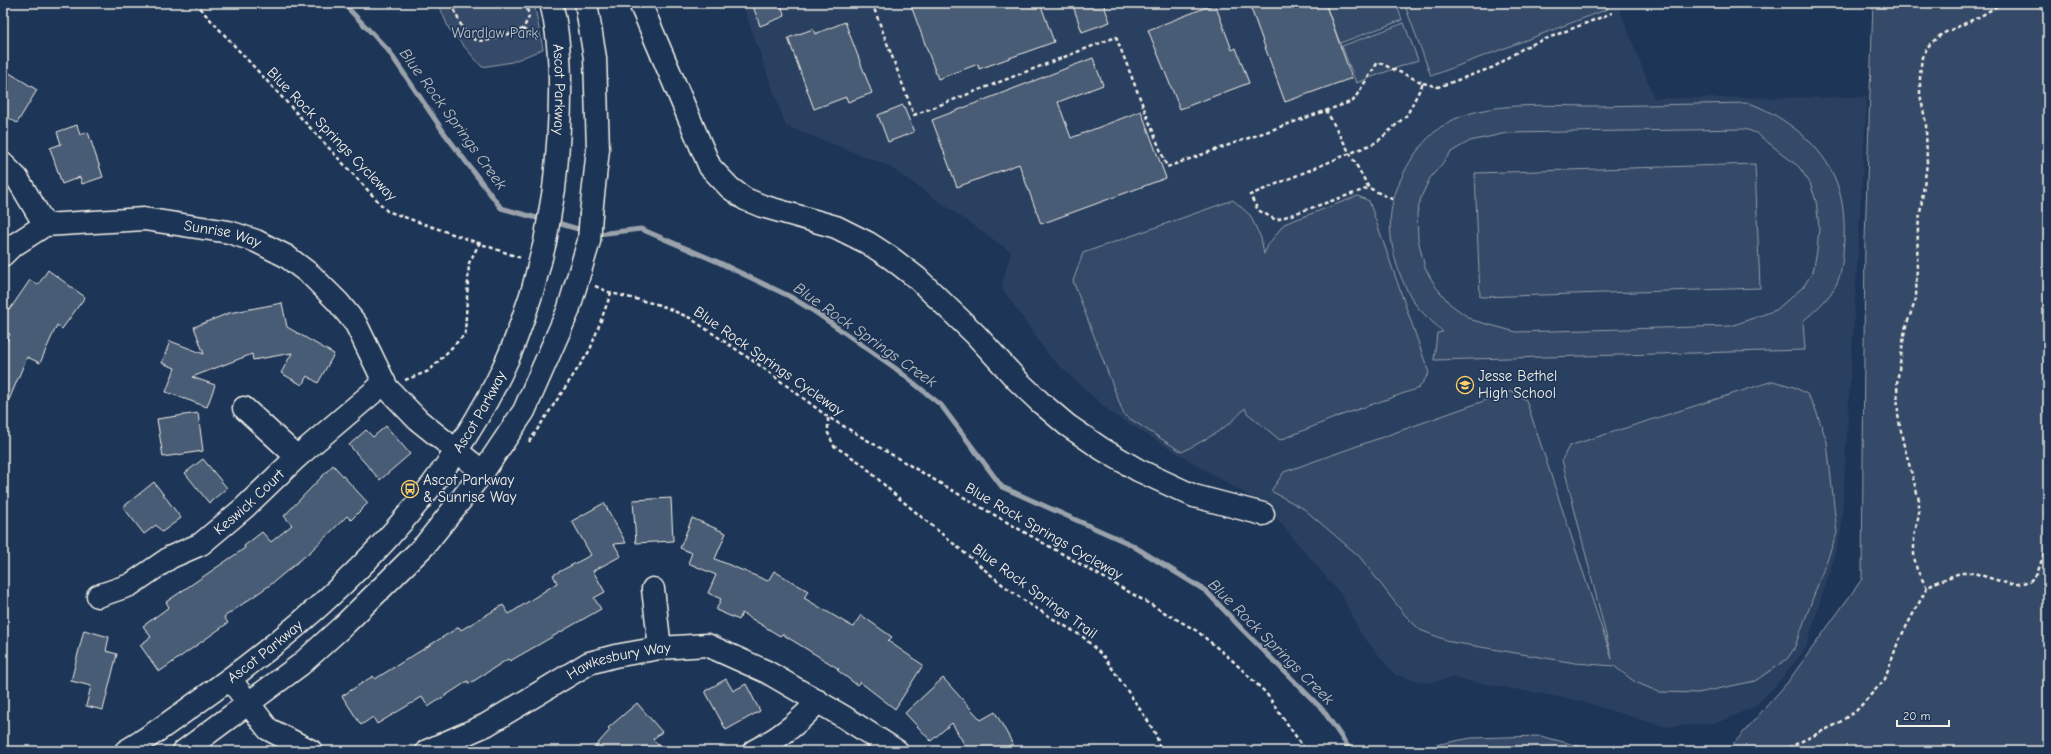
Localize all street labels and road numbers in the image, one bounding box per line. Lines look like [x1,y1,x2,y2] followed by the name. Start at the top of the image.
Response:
[549,43,569,136] street label: Ascot Parkway
[263,63,401,205] street label: Blue Rock Springs Cycleway
[183,216,265,251] street label: Sunrise Way
[691,302,848,420] street label: Blue Rock Springs Cycleway
[449,368,510,456] street label: Ascot Parkway
[210,465,288,539] street label: Keswick Court
[962,478,1126,584] street label: Blue Rock Springs Cycleway
[969,540,1101,642] street label: Blue Rock Springs Trail
[224,616,306,687] street label: Ascot Parkway
[563,638,672,683] street label: Hawkesbury Way

